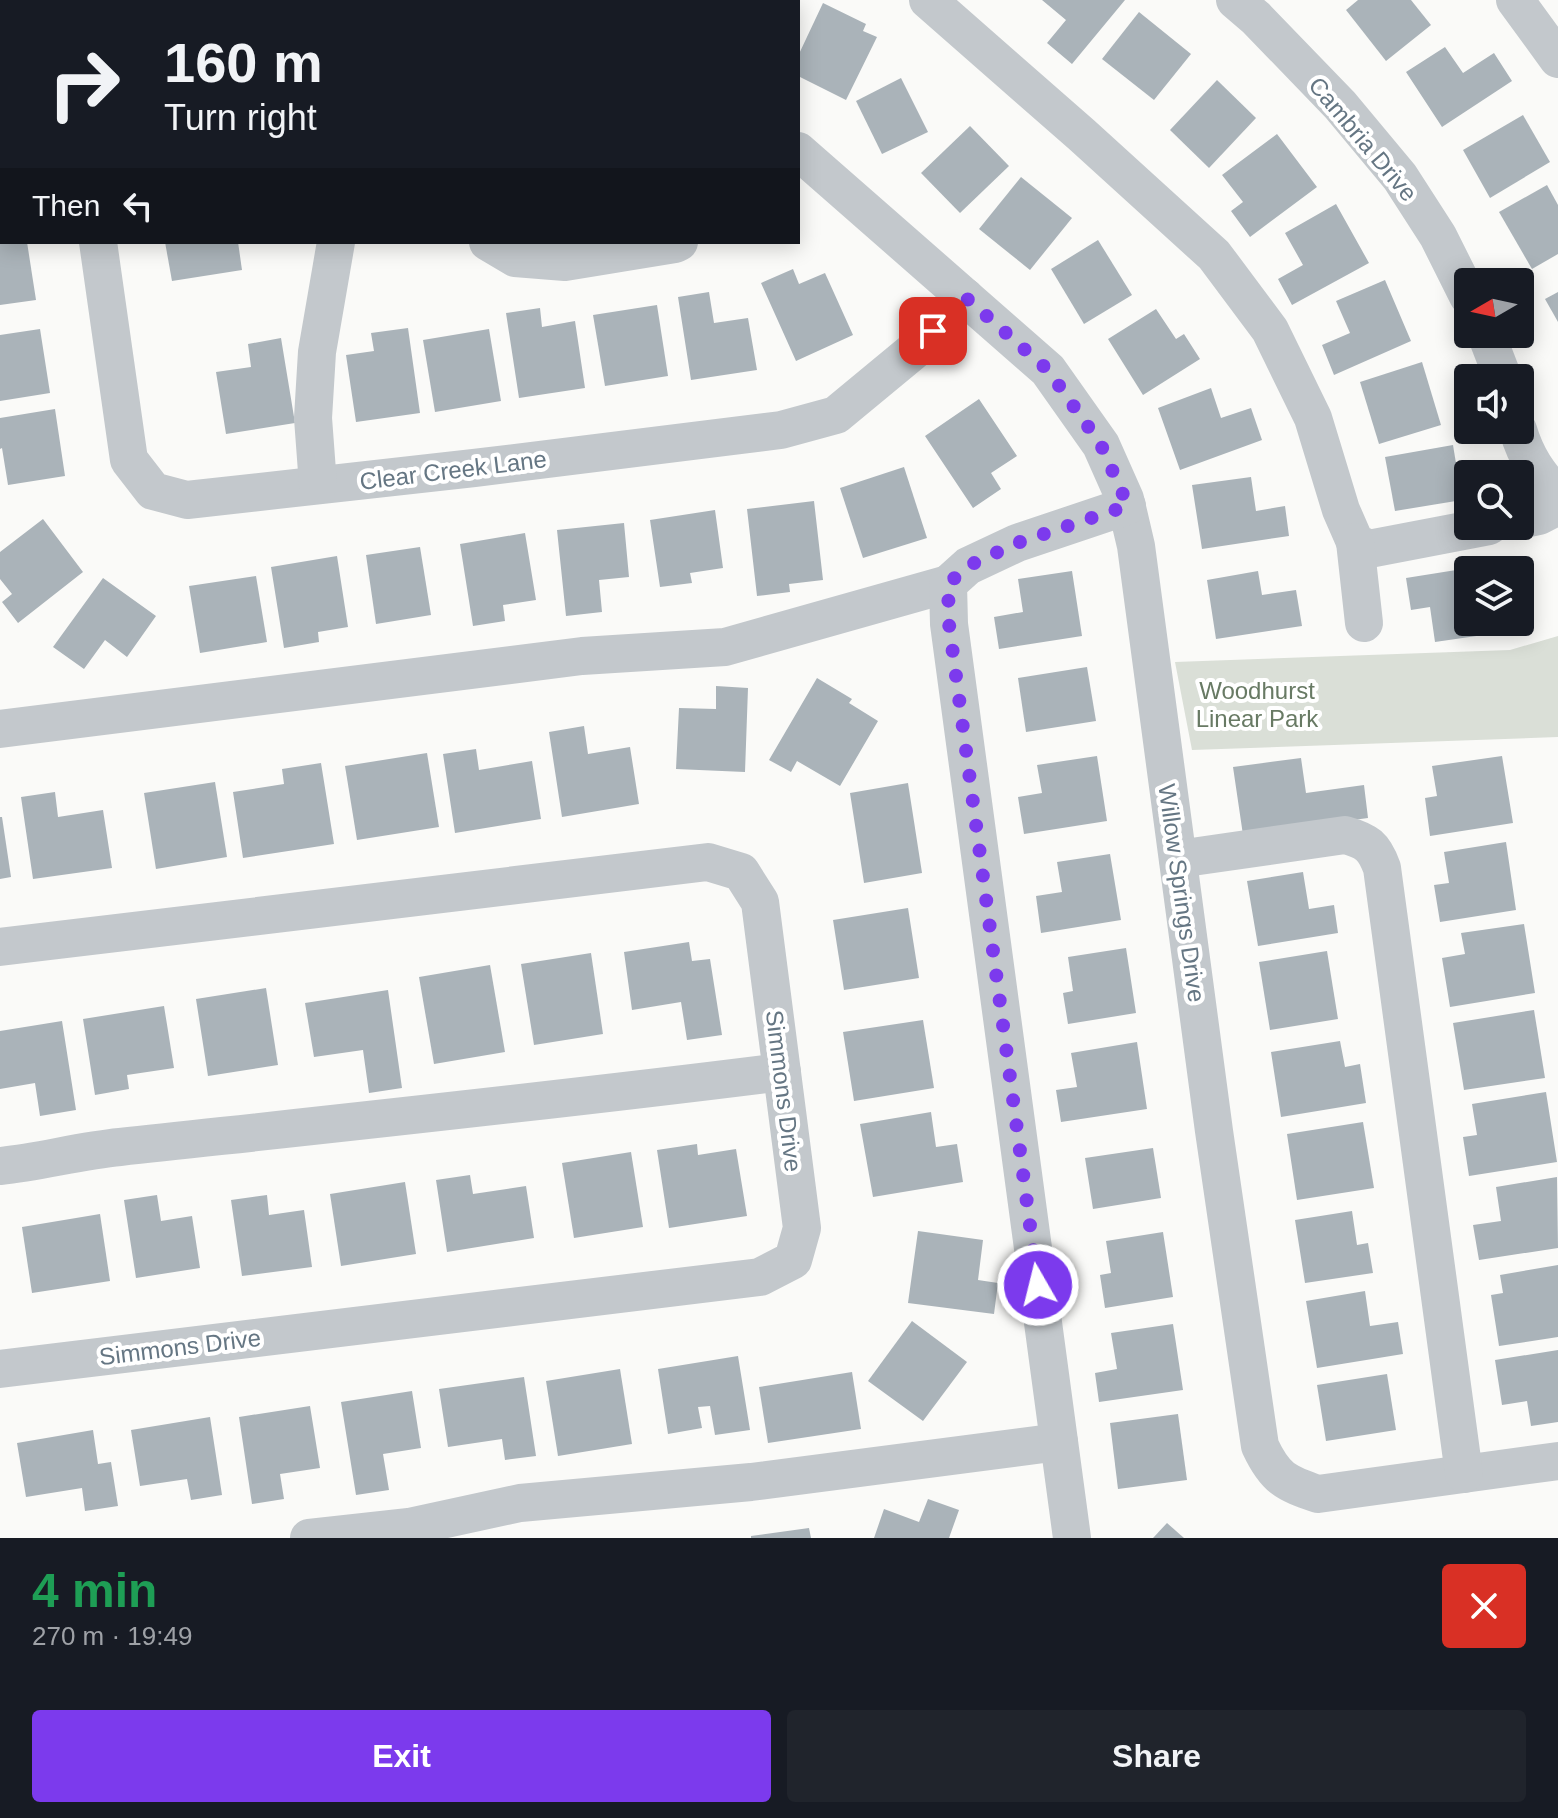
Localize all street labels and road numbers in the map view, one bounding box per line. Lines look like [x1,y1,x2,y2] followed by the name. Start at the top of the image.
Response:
[1303,72,1423,206] street label: Cambria Drive
[358,445,548,495] street label: Clear Creek Lane
[1153,782,1211,1004] street label: Willow Springs Drive
[761,1009,807,1173] street label: Simmons Drive
[98,1324,262,1370] street label: Simmons Drive

